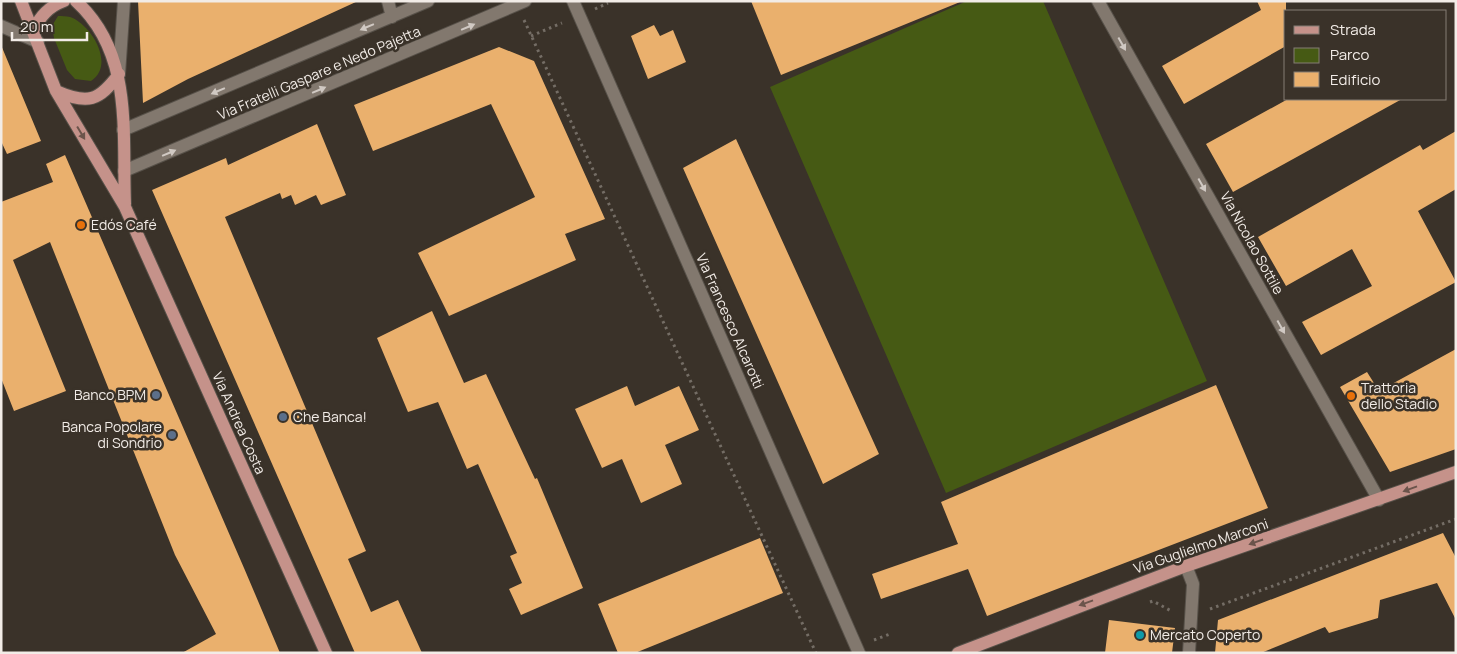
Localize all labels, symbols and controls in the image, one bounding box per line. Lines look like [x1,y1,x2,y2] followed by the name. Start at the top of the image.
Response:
[12,10,88,42] scale bar
[1284,10,1447,100] legend
[20,16,53,37] text: 20 m
[1330,19,1376,40] text: Strada
[214,21,423,124] street label: Via Fratelli Gaspare e Nedo Pajetta
[461,22,476,30] one-way arrow
[360,24,374,32] one-way arrow
[1118,37,1127,50] one-way arrow
[1330,44,1369,65] text: Parco
[1330,69,1381,90] text: Edificio
[312,85,326,93] one-way arrow
[211,88,225,96] one-way arrow
[77,126,86,140] one-way arrow
[162,149,177,157] one-way arrow
[1198,178,1206,193] one-way arrow
[1216,188,1289,298] street label: Via Nicolao Sottile
[91,215,157,234] place label: Edós Café
[75,219,87,231] marker: Edós Café
[692,250,769,391] street label: Via Francesco Alcarotti
[1277,321,1286,334] one-way arrow
[208,369,270,477] street label: Via Andrea Costa
[1361,378,1437,413] place label: Trattoria dello Stadio
[74,385,146,404] place label: Banco BPM
[150,389,162,401] marker: Banco BPM
[1345,390,1357,402] marker: Trattoria dello Stadio
[293,407,367,426] place label: Che Banca!
[277,411,289,423] marker: Che Banca!
[62,417,162,452] place label: Banca Popolare di Sondrio
[166,429,178,441] marker: Banca Popolare di Sondrio
[1402,485,1417,493] one-way arrow
[1131,514,1271,578] street label: Via Guglielmo Marconi
[1249,538,1264,546] one-way arrow
[1079,600,1094,607] one-way arrow
[1150,625,1260,644] place label: Mercato Coperto
[1134,629,1146,641] marker: Mercato Coperto

